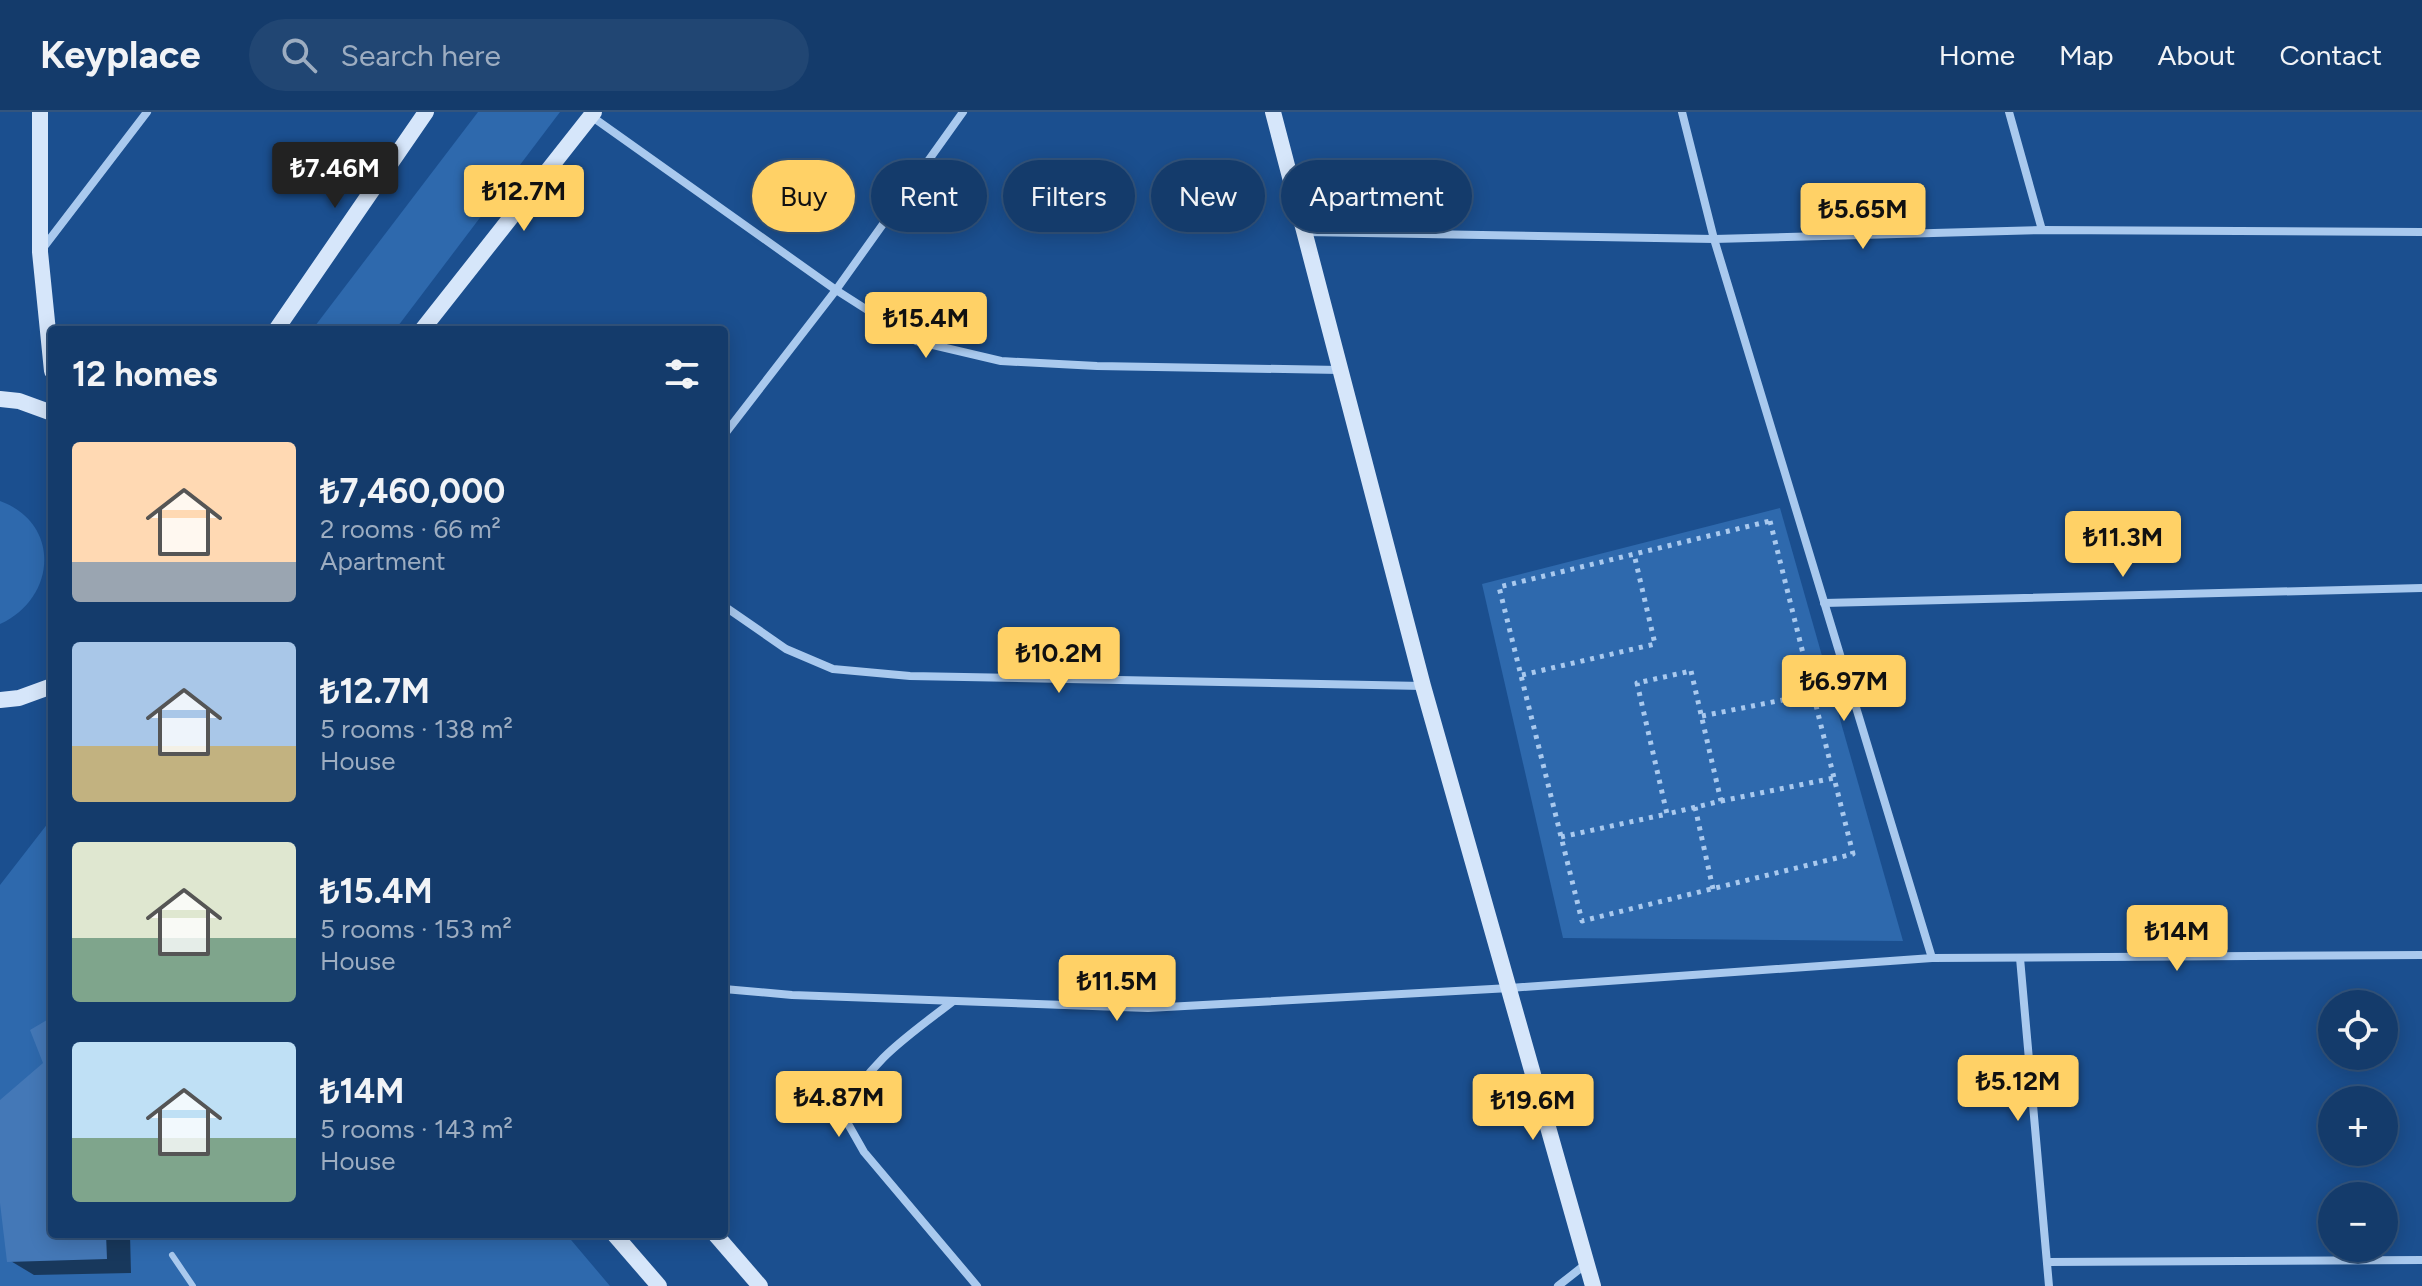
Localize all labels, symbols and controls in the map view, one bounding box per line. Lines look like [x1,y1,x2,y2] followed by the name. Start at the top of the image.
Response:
[249,19,809,91] search box
[40,32,201,78] text: Keyplace
[277,33,321,77] icon: search
[341,37,501,74] text: Search here
[1939,38,2015,72] text: Home
[2059,38,2114,72] text: Map
[2158,38,2235,72] text: About
[2279,38,2382,72] text: Contact
[270,142,400,210] pin: ₺7.46M
[290,152,380,184] text: ₺7.46M
[752,160,855,232] chip: Buy
[871,160,987,232] chip: Rent
[1003,160,1135,232] chip: Filters
[1151,160,1265,232] chip: New
[1281,160,1472,232] chip: Apartment
[459,165,589,233] pin: ₺12.7M
[482,175,566,207] text: ₺12.7M
[1798,183,1928,251] pin: ₺5.65M
[1819,193,1907,225] text: ₺5.65M
[861,292,991,360] pin: ₺15.4M
[883,302,969,334] text: ₺15.4M
[660,352,704,396] icon: filters
[72,354,218,395] text: 12 homes
[320,471,505,512] text: ₺7,460,000
[136,474,232,570] icon: home
[2058,511,2188,579] pin: ₺11.3M
[320,513,501,545] text: 2 rooms · 66 m²
[2083,521,2163,553] text: ₺11.3M
[320,545,446,577] text: Apartment
[994,627,1124,695] pin: ₺10.2M
[1016,637,1102,669] text: ₺10.2M
[1779,655,1909,723] pin: ₺6.97M
[1800,665,1888,697] text: ₺6.97M
[320,671,430,712] text: ₺12.7M
[136,674,232,770] icon: home
[320,713,513,745] text: 5 rooms · 138 m²
[320,745,395,777] text: House
[320,871,433,912] text: ₺15.4M
[136,874,232,970] icon: home
[2130,905,2224,973] pin: ₺14M
[320,913,512,945] text: 5 rooms · 153 m²
[2145,915,2209,947] text: ₺14M
[320,945,395,977] text: House
[1052,955,1182,1023] pin: ₺11.5M
[1077,965,1157,997] text: ₺11.5M
[2318,990,2398,1262] map controls
[2318,990,2398,1070] button: locate
[1953,1055,2083,1123] pin: ₺5.12M
[1976,1065,2060,1097] text: ₺5.12M
[320,1071,404,1112] text: ₺14M
[774,1071,904,1139] pin: ₺4.87M
[136,1074,232,1170] icon: home
[1468,1074,1598,1142] pin: ₺19.6M
[794,1081,884,1113] text: ₺4.87M
[1491,1084,1575,1116] text: ₺19.6M
[2318,1086,2398,1166] button: +
[320,1113,513,1145] text: 5 rooms · 143 m²
[320,1145,395,1177] text: House
[2318,1182,2398,1262] button: −

